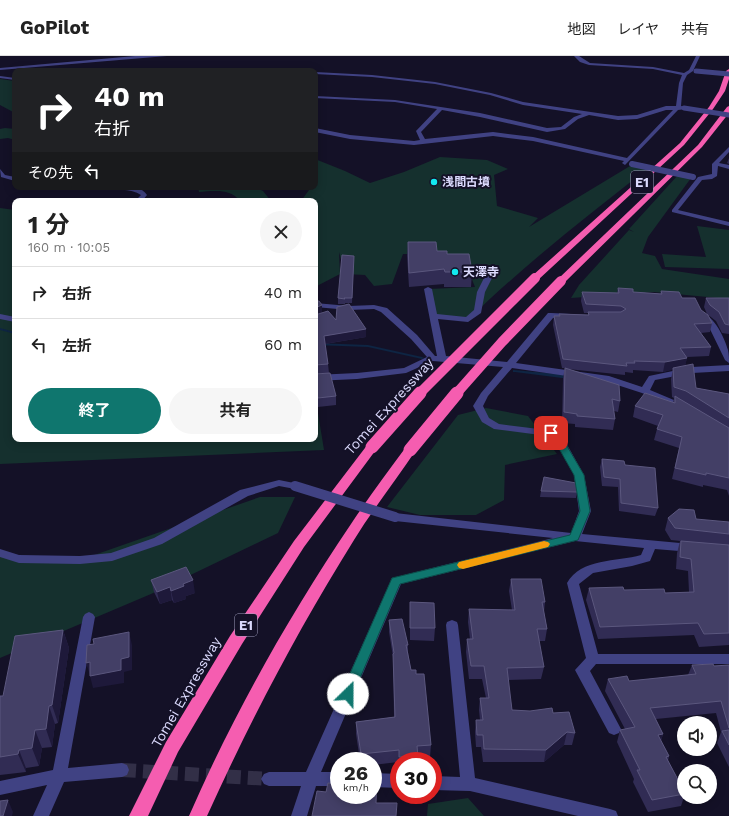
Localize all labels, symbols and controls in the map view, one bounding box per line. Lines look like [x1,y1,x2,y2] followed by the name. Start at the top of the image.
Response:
[20,16,89,39] text: GoPilot
[567,21,595,37] text: 地図
[617,21,659,37] text: レイヤ
[681,21,709,37] text: 共有
[94,80,164,113] text: 40 m
[28,84,80,136] icon: right
[94,118,130,139] text: 右折
[81,160,103,182] icon: left
[28,164,73,182] text: その先
[631,171,653,193] road number: E1
[442,175,490,189] place label: 浅間古墳
[429,177,439,187] marker: 浅間古墳
[28,211,69,239] text: 1 分
[260,211,302,253] button: close
[28,240,110,255] text: 160 m · 10:05
[463,265,499,279] place label: 天澤寺
[450,267,460,277] marker: 天澤寺
[28,282,50,304] icon: right
[264,284,302,302] text: 40 m
[62,285,92,303] text: 右折
[28,334,50,356] icon: left
[264,336,302,354] text: 60 m
[62,337,92,355] text: 左折
[341,354,437,458] street label: Tomei Expressway
[28,388,161,434] button: 終了
[169,388,302,434] button: 共有
[534,416,568,450] pin
[540,422,562,444] icon: arrive
[235,614,257,636] road number: E1
[148,633,224,750] street label: Tomei Expressway
[327,673,369,715] position arrow
[677,716,717,804] map controls
[677,716,717,756] button: sound
[390,752,442,804] speed limit sign: 30
[344,761,368,785] text: 26
[677,764,717,804] button: search
[343,782,369,793] text: km/h

